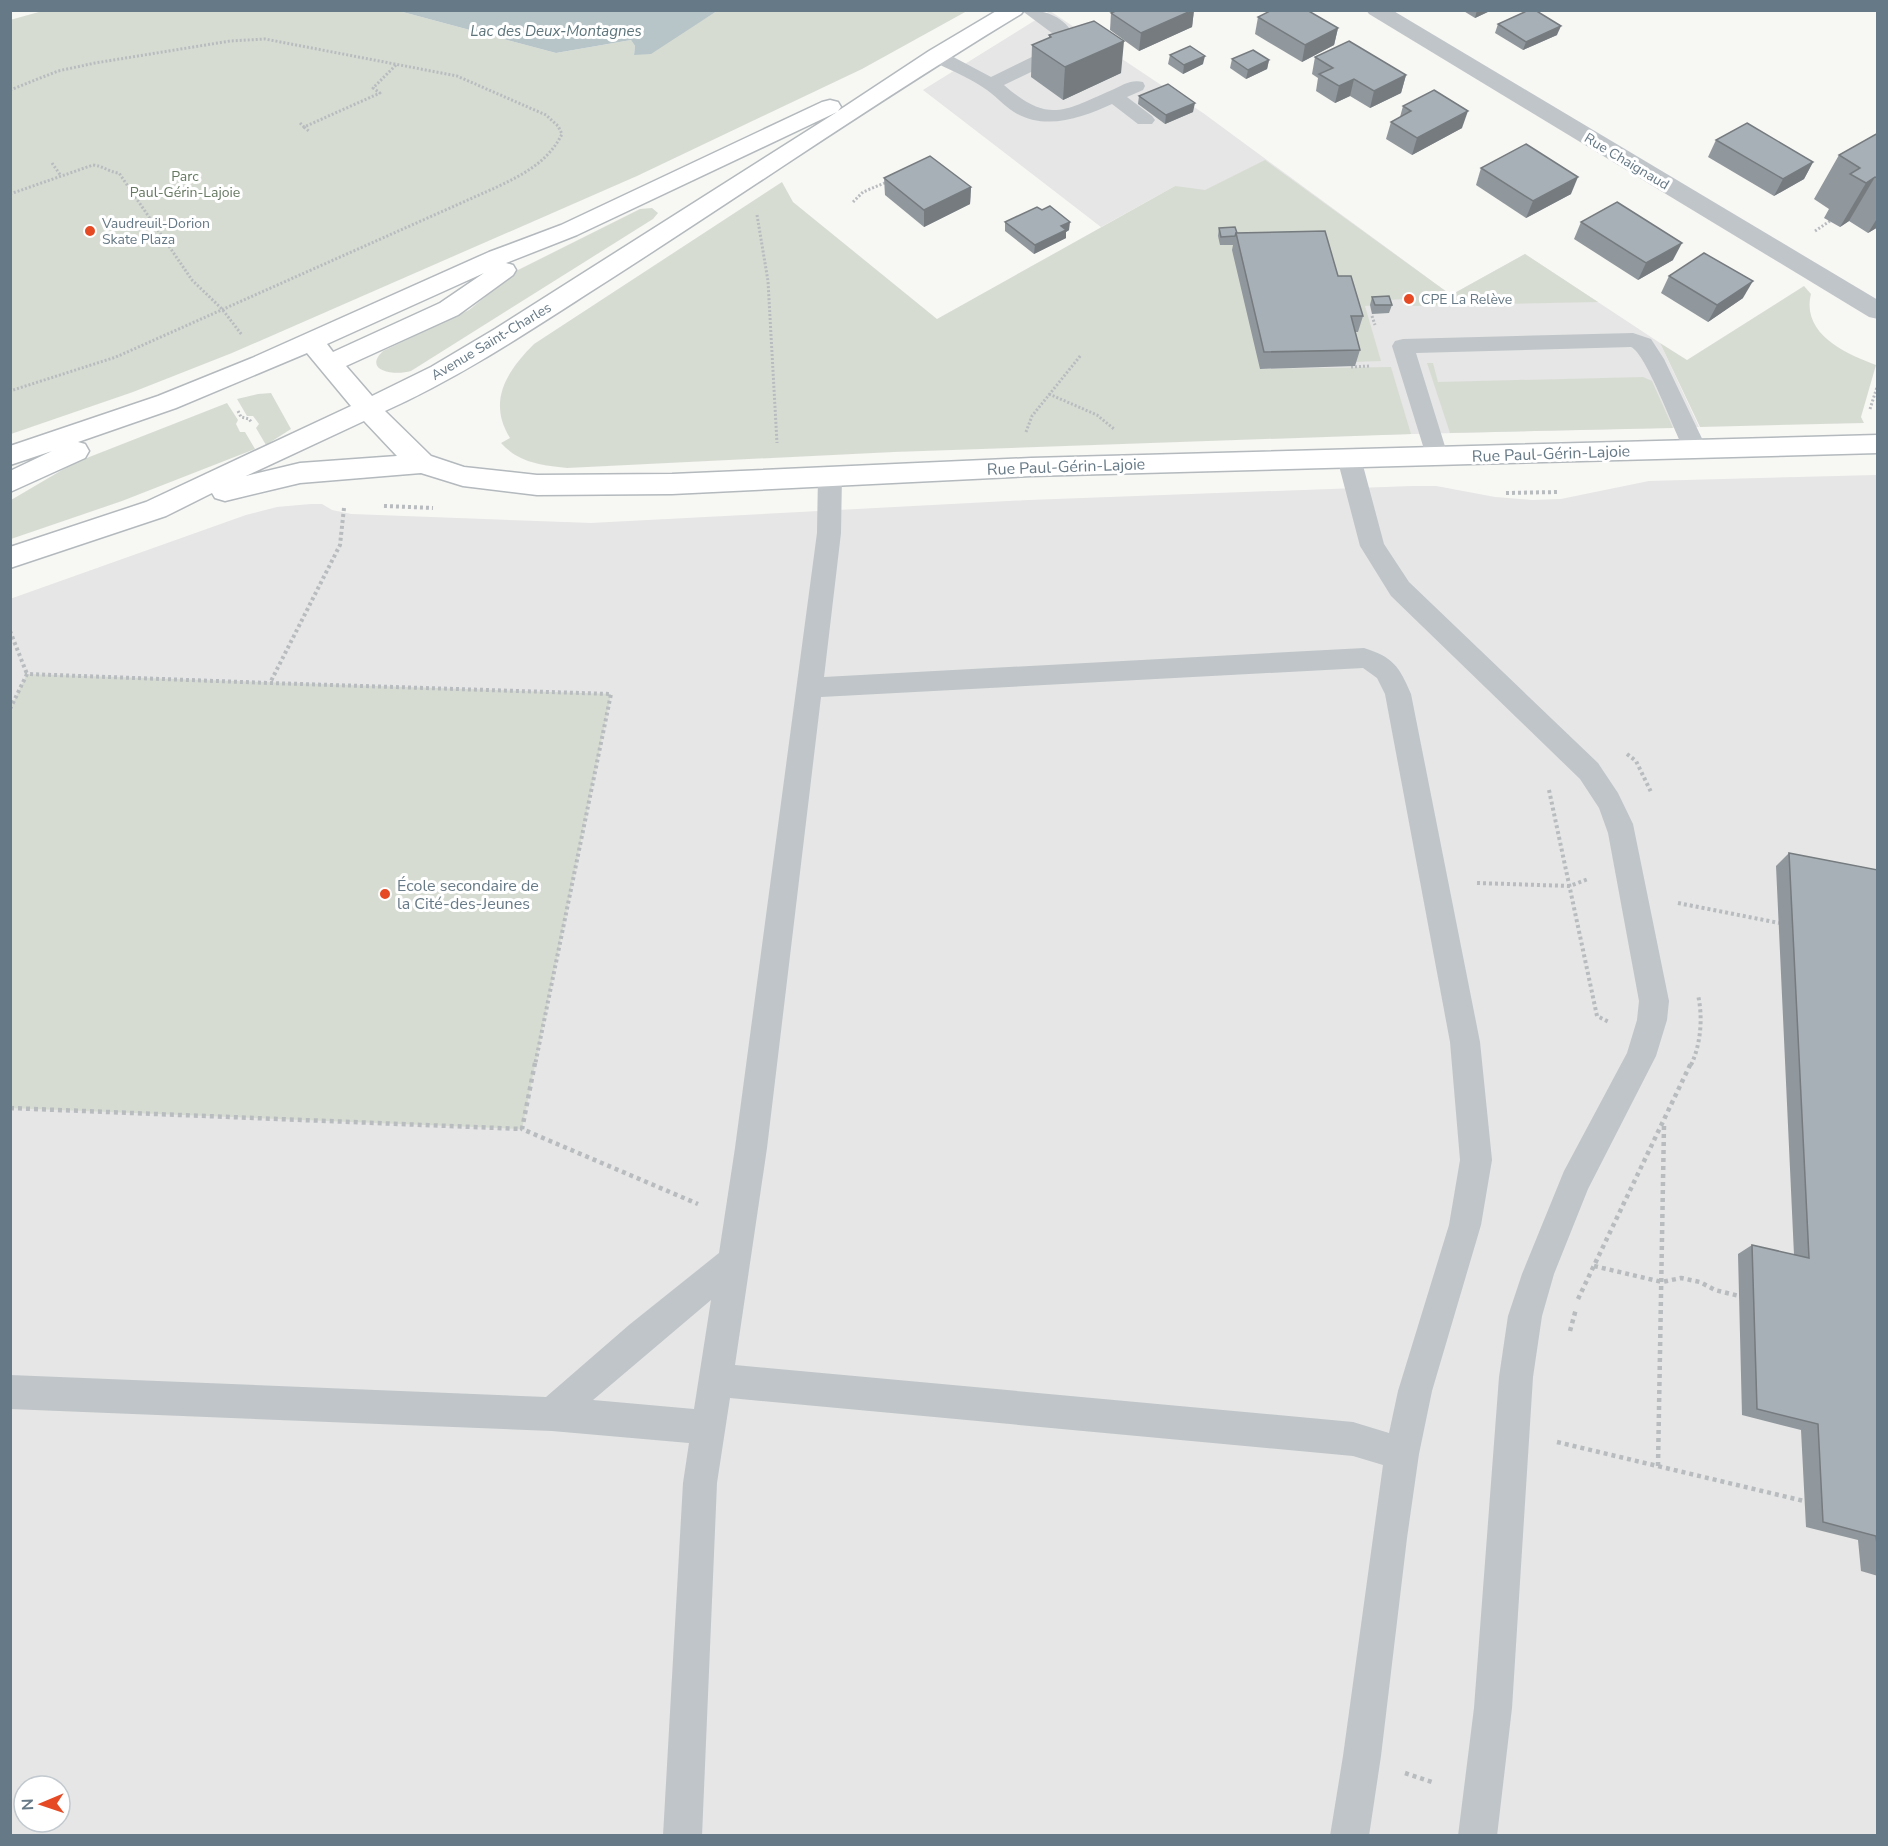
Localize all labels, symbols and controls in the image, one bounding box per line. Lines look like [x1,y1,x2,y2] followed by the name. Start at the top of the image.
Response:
[470,21,642,41] water label: Lac des Deux-Montagnes
[1581,129,1673,194] street label: Rue Chaignaud
[130,167,240,202] park label: Parc Paul-Gérin-Lajoie
[101,214,210,249] place label: Vaudreuil-Dorion Skate Plaza
[83,224,97,238] marker: Vaudreuil-Dorion Skate Plaza
[1421,290,1512,309] place label: CPE La Relève
[1402,292,1416,306] marker: CPE La Relève
[428,298,555,385] street label: Avenue Saint-Charles
[1471,440,1631,468] street label: Rue Paul-Gérin-Lajoie
[986,453,1146,481] street label: Rue Paul-Gérin-Lajoie
[397,875,539,915] place label: École secondaire de la Cité-des-Jeunes
[378,887,392,901] marker: École secondaire de la Cité-des-Jeunes
[12,1774,72,1834] north arrow
[17,1798,39,1811] text: N

